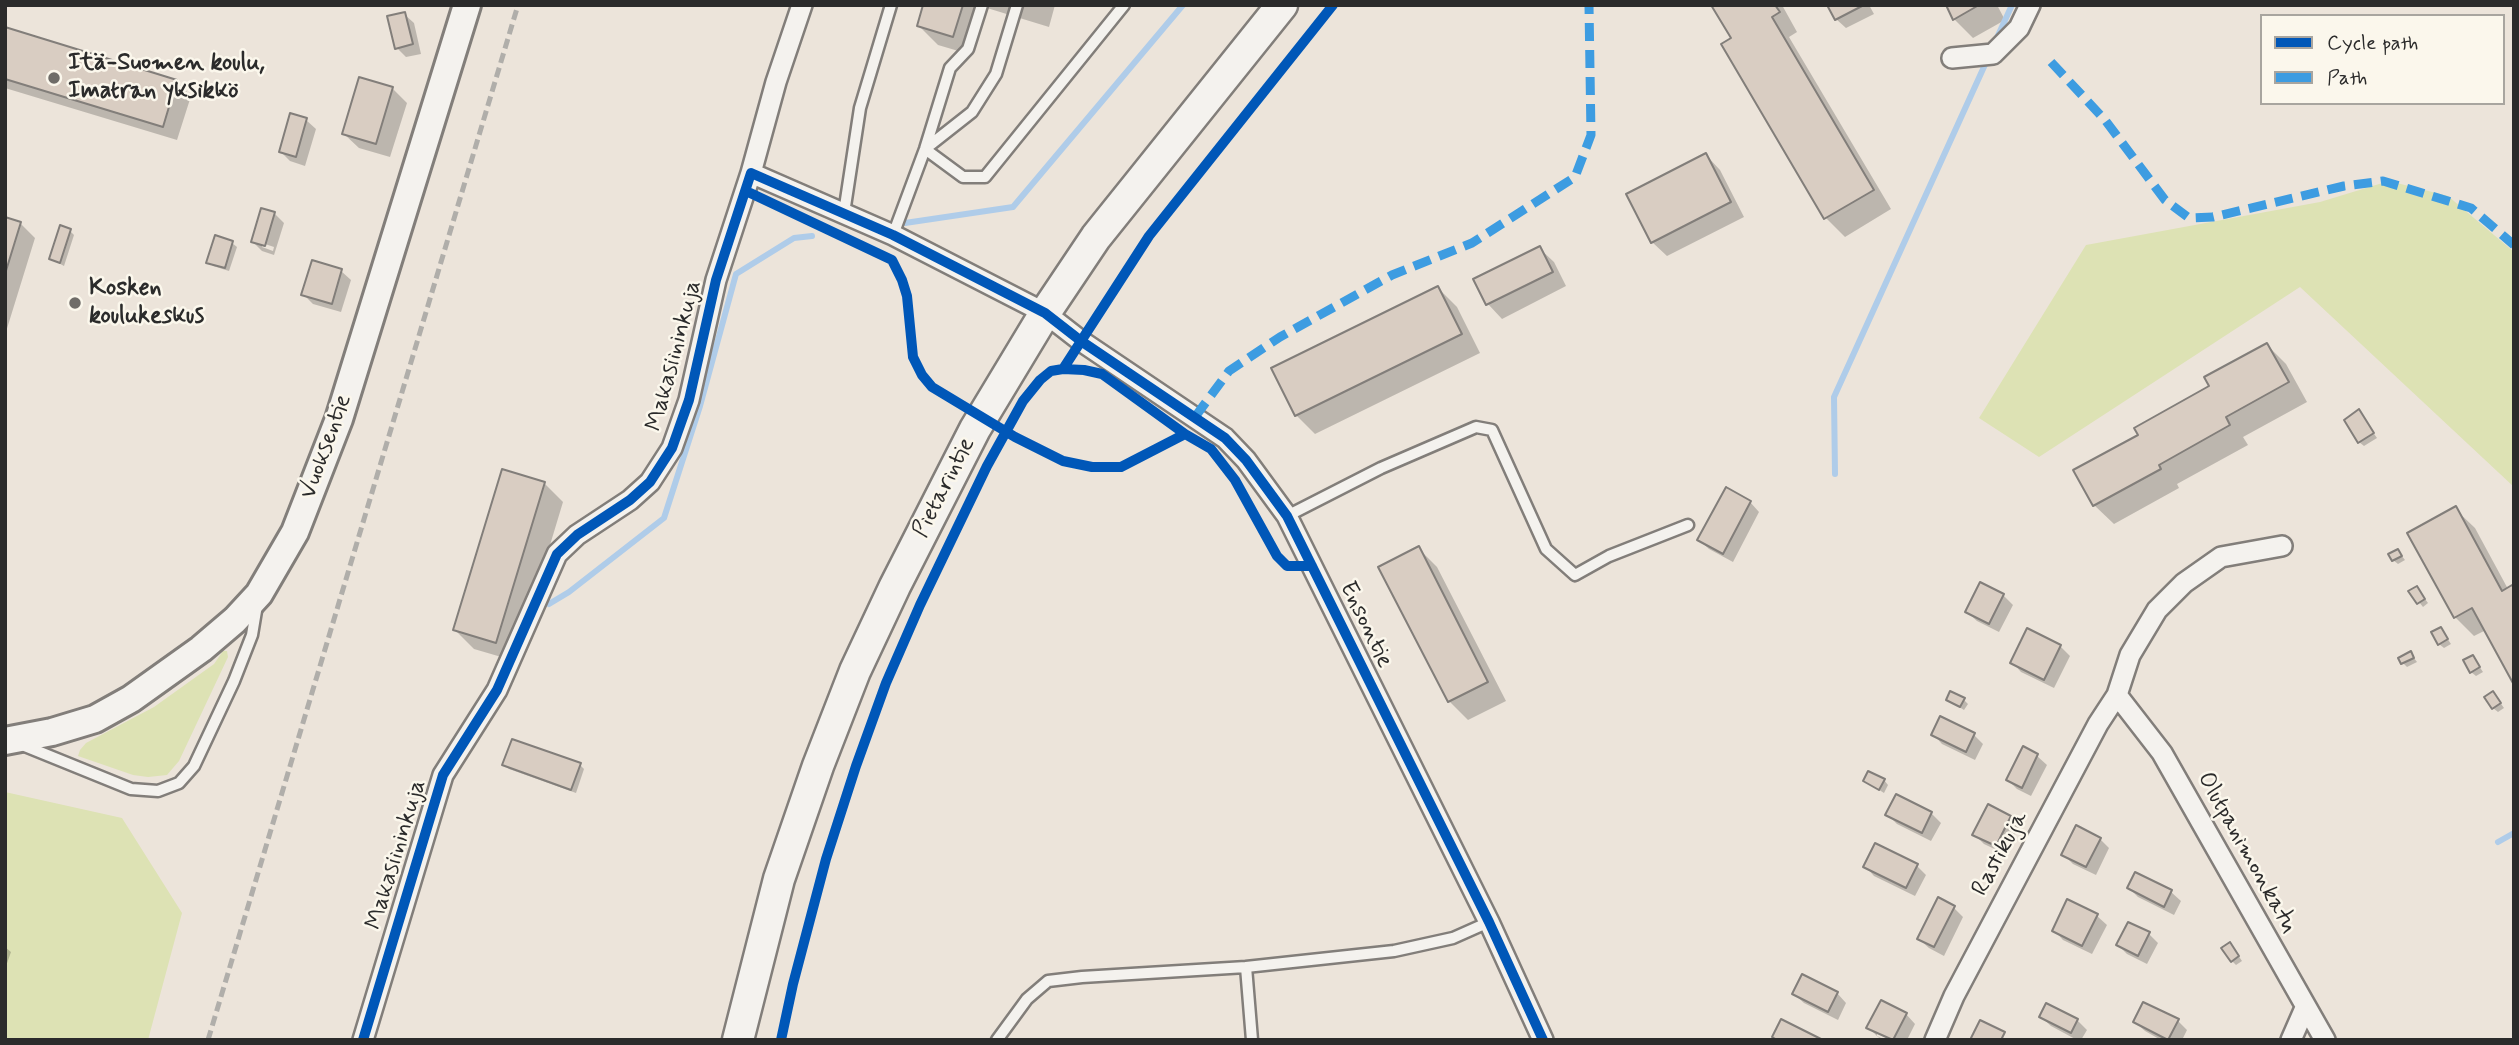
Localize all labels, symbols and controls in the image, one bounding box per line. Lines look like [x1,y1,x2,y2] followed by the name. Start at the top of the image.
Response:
[2260,14,2505,105] legend
[2327,29,2418,57] text: Cycle path
[68,50,265,106] place label: Itä-Suomen koulu, Imatran yksikkö
[2327,64,2367,92] text: Path
[46,70,62,86] marker: Itä-Suomen koulu, Imatran yksikkö
[89,275,204,331] place label: Kosken koulukeskus
[641,277,709,435] street label: Makasiininkuja
[67,295,83,311] marker: Kosken koulukeskus
[295,391,359,503] street label: Vuoksentie
[907,433,983,543] street label: Pietarintie
[1332,577,1398,673] street label: Ensontie
[2190,767,2302,939] street label: Olutpanimonkatu
[361,777,433,933] street label: Makasiininkuja
[1967,807,2035,901] street label: Rastikuja

